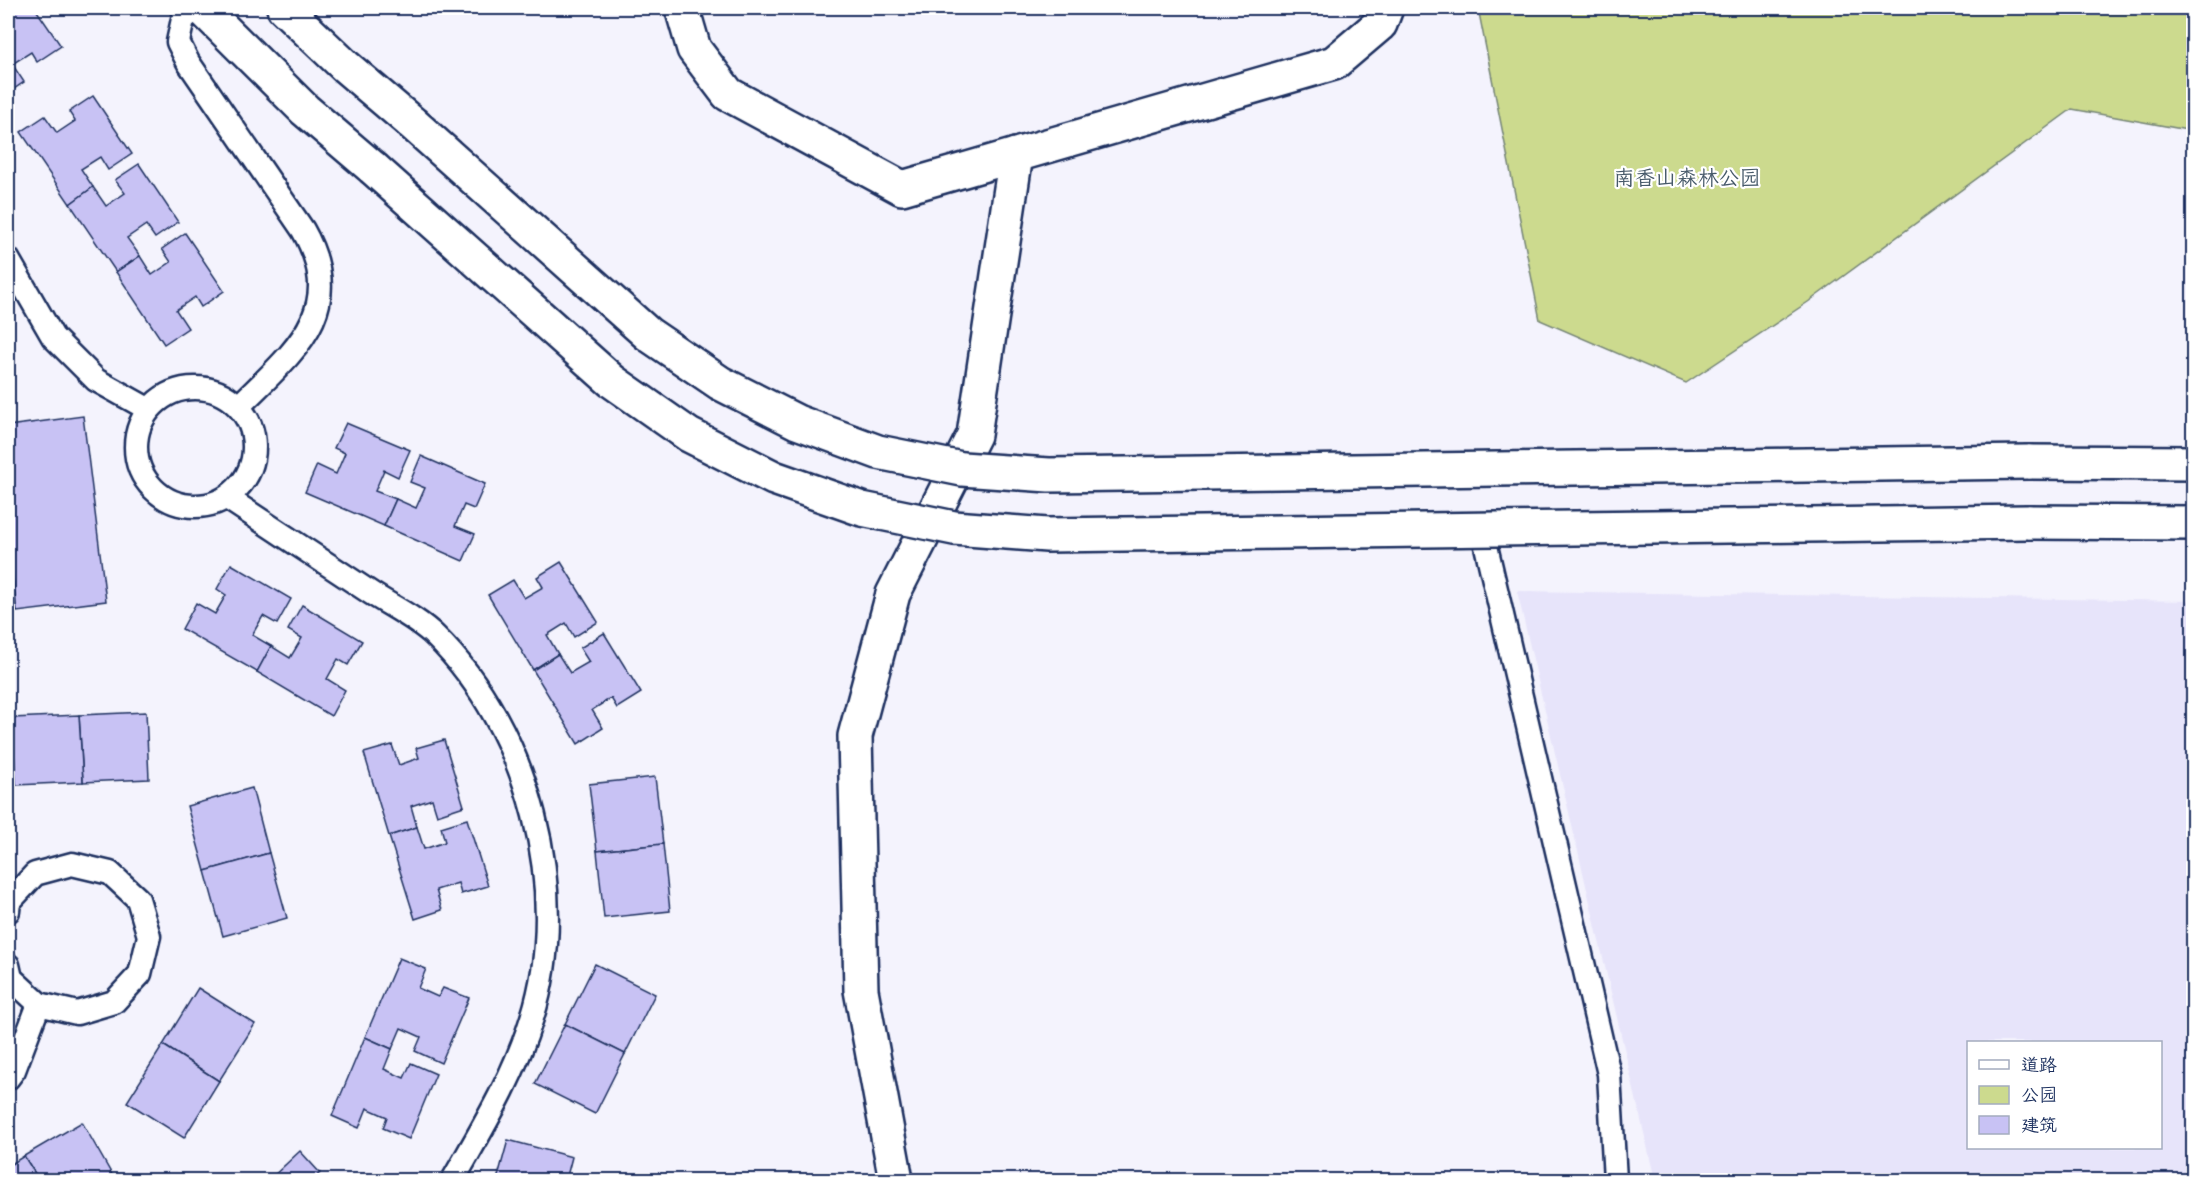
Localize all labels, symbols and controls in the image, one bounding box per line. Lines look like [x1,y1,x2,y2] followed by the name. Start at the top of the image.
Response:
[1614,159,1761,197] park label: 南香山森林公园
[1967,1041,2162,1149] legend
[2021,1049,2057,1081] text: 道路
[2021,1079,2057,1111] text: 公园
[2021,1109,2057,1141] text: 建筑

